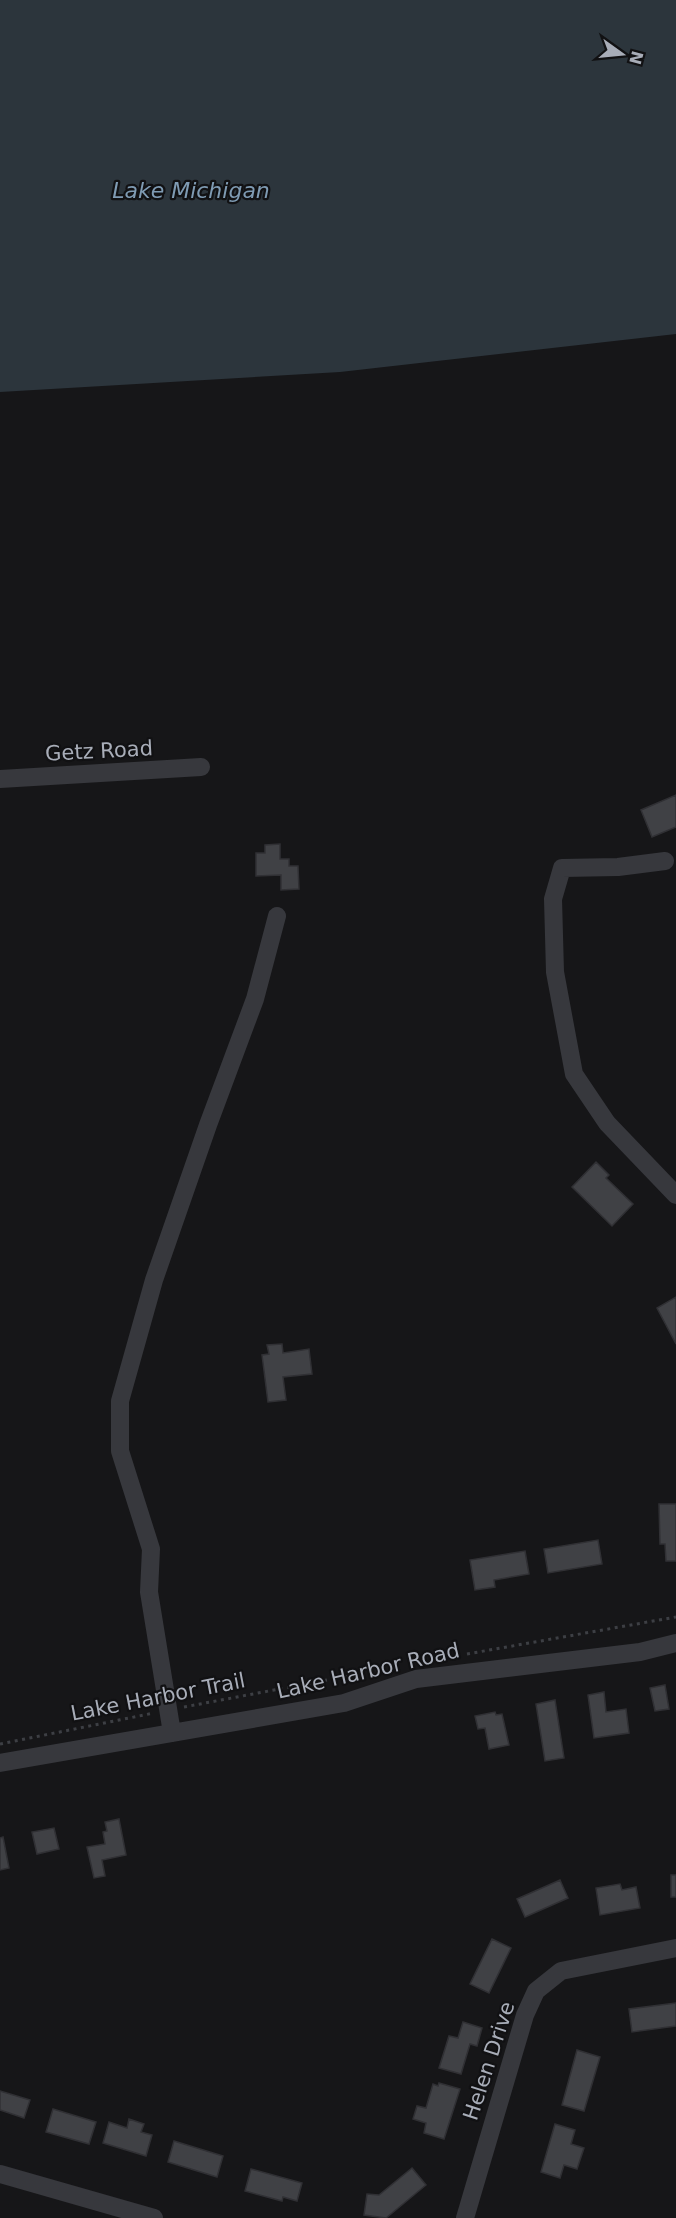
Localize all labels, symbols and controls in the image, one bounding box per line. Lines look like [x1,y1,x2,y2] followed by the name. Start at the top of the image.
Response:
[592,24,652,84] north arrow
[625,49,647,67] text: N
[112,178,270,203] water label: Lake Michigan
[45,736,153,766] street label: Getz Road
[274,1638,462,1704] street label: Lake Harbor Road
[69,1668,247,1726] street label: Lake Harbor Trail
[459,1999,519,2123] street label: Helen Drive

